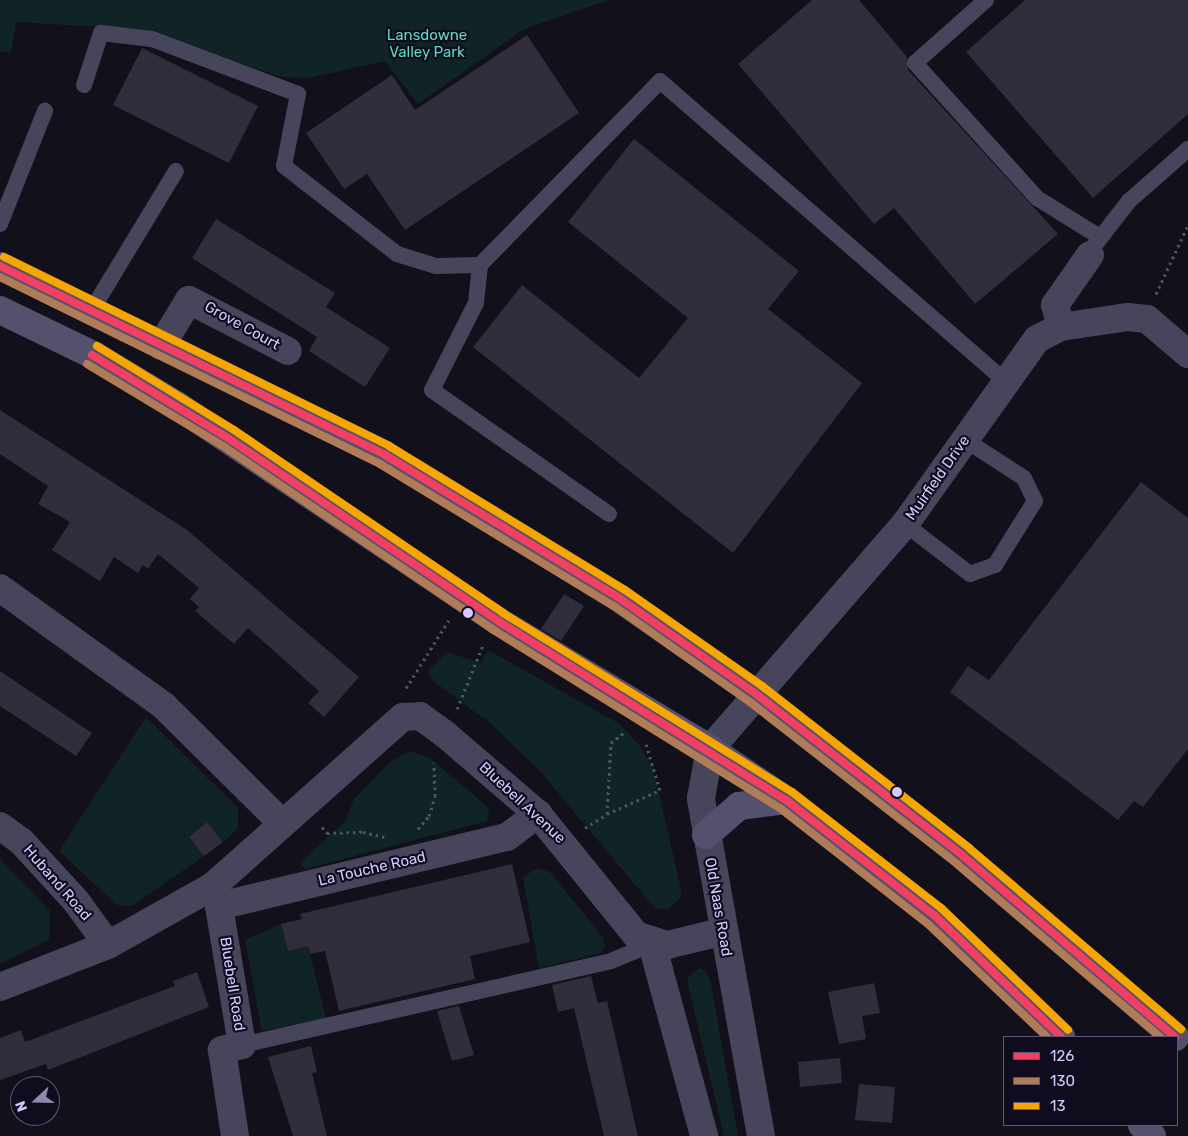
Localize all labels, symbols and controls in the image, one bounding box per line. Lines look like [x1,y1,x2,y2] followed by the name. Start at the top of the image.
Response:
[387,26,467,61] park label: Lansdowne Valley Park
[201,298,283,354] street label: Grove Court
[902,432,974,524] street label: Muirfield Drive
[463,608,473,618] unlabelled marker
[475,758,569,848] street label: Bluebell Avenue
[892,787,902,797] unlabelled marker
[19,842,95,924] street label: Huband Road
[316,848,428,890] street label: La Touche Road
[700,856,736,958] street label: Old Naas Road
[216,936,248,1032] street label: Bluebell Road
[1003,1036,1178,1126] legend
[1050,1047,1074,1065] text: 126
[1050,1072,1075,1090] text: 130
[10,1076,60,1126] north arrow
[1050,1097,1065,1115] text: 13
[12,1098,31,1114] text: N

